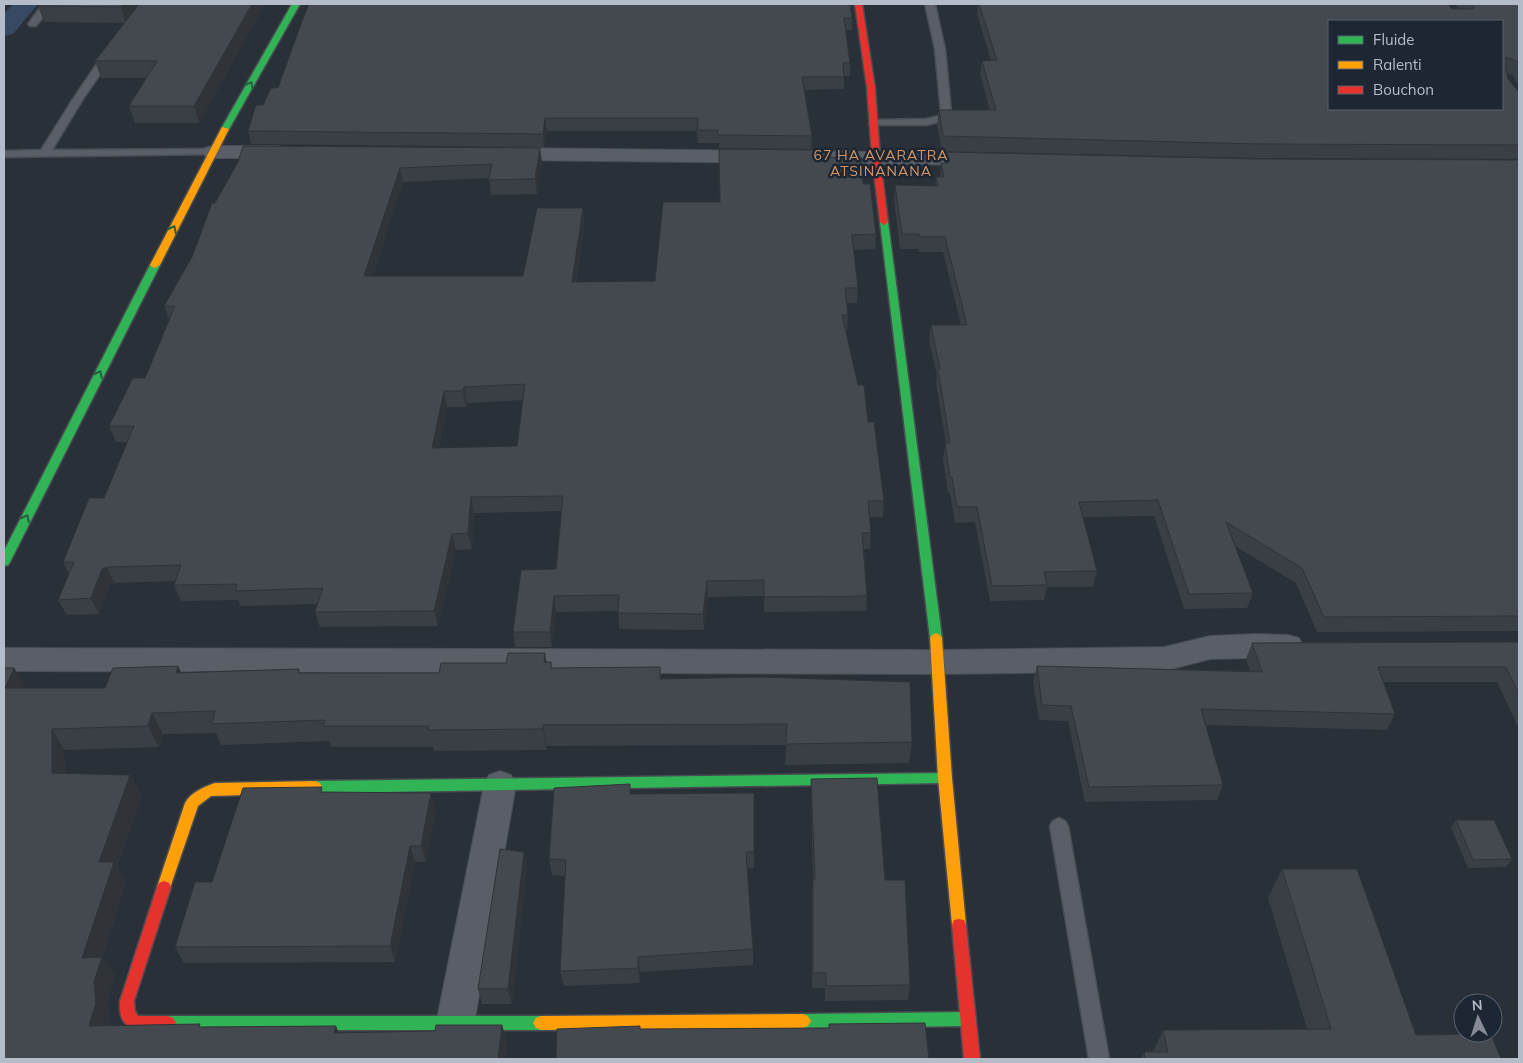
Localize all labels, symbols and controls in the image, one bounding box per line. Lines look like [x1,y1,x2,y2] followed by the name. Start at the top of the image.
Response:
[1328,20,1503,110] legend
[1373,30,1414,49] text: Fluide
[1373,55,1422,74] text: Ralenti
[1373,80,1434,99] text: Bouchon
[243,82,253,91] one-way arrow
[814,146,948,180] district label: 67 HA AVARATRA ATSINANANA
[167,225,177,234] one-way arrow
[93,370,103,379] one-way arrow
[20,515,30,524] one-way arrow
[1453,993,1503,1043] north arrow
[1471,996,1483,1014] text: N

